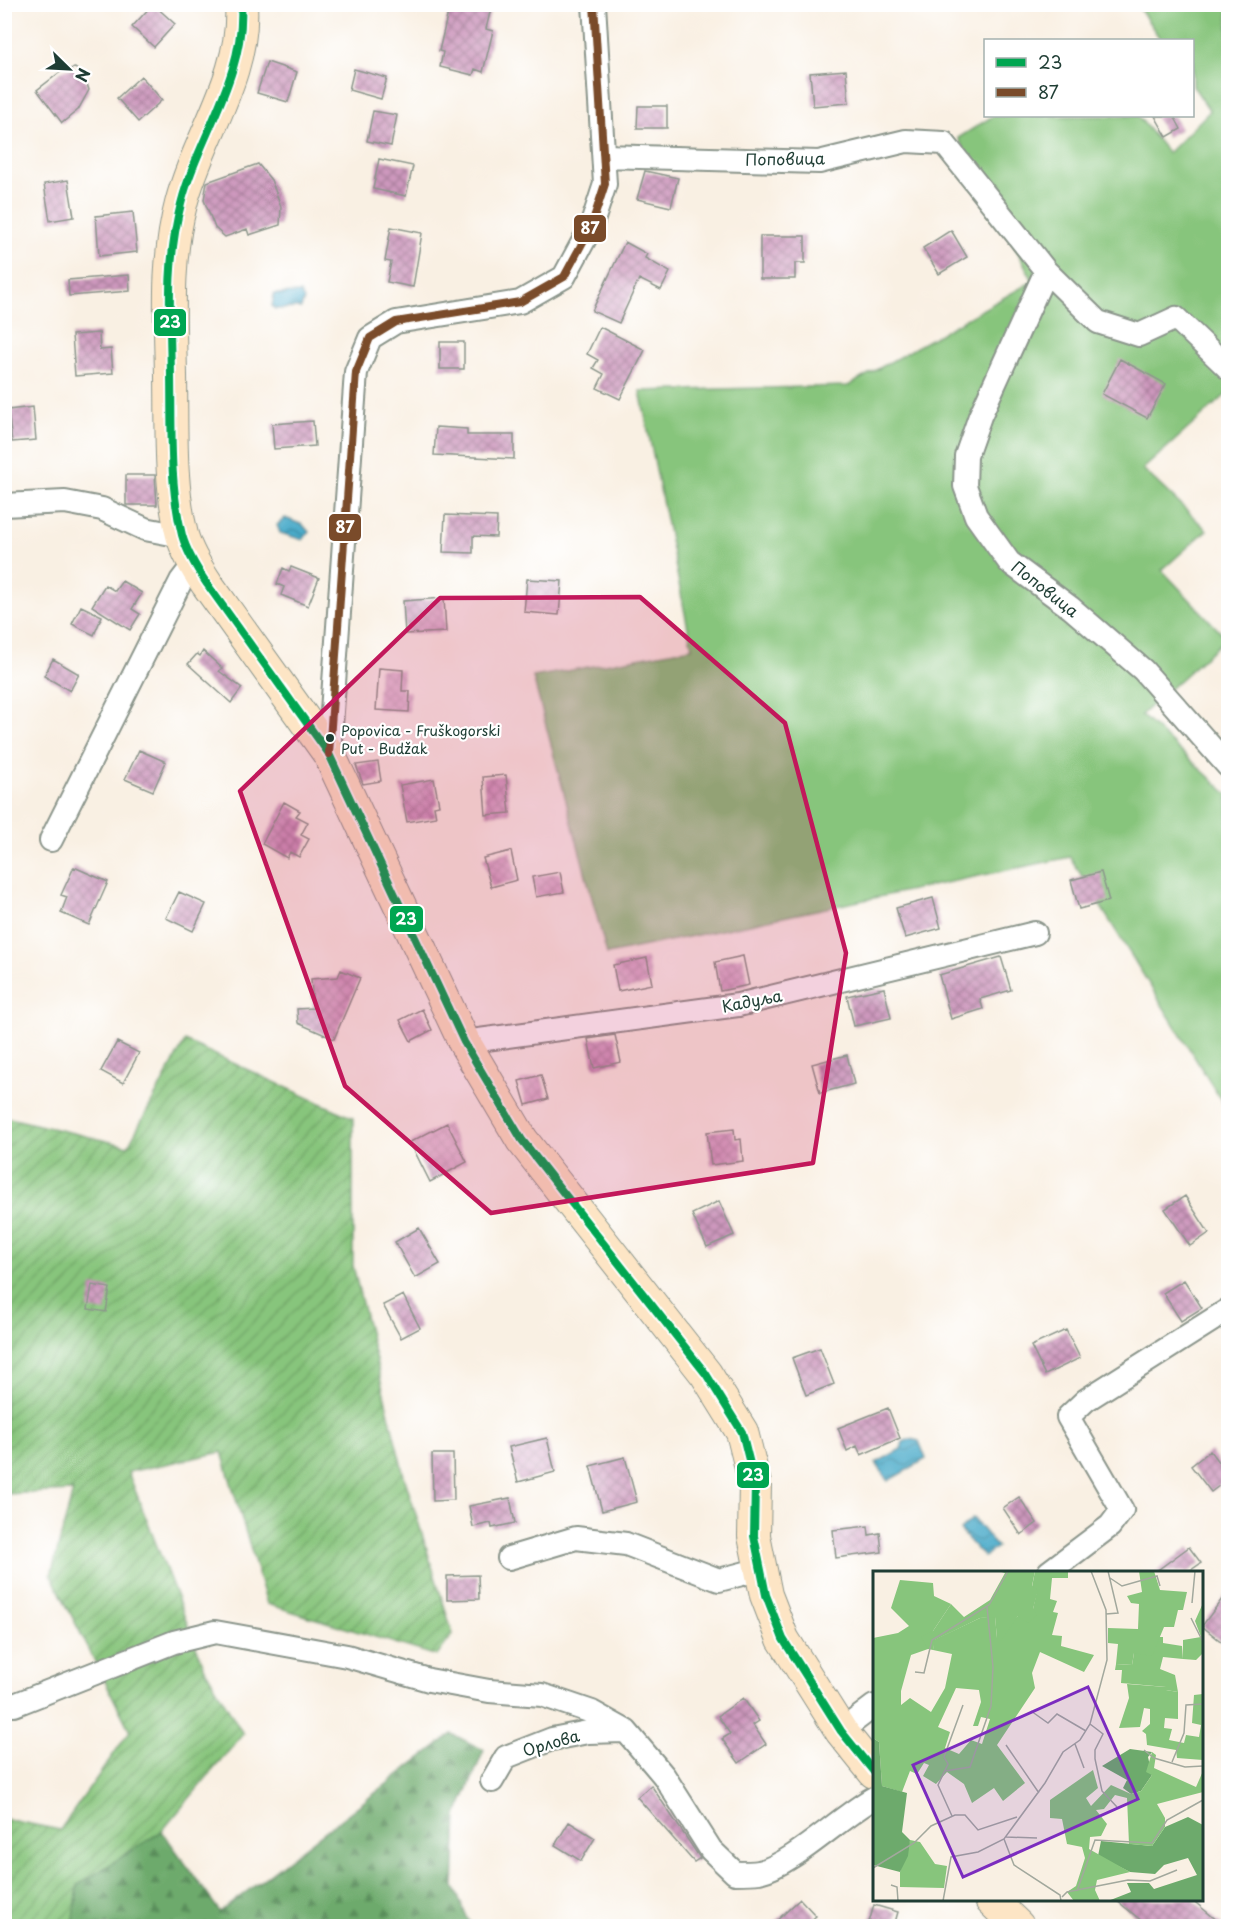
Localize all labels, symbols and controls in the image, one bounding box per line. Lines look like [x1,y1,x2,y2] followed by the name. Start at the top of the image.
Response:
[39,39,99,99] north arrow
[984,39,1194,117] legend
[1038,48,1062,75] text: 23
[70,65,97,86] text: N
[1038,78,1059,105] text: 87
[745,145,825,171] street label: Поповица
[573,214,607,243] line badge: 87
[581,215,600,239] text: 87
[153,308,187,337] line badge: 23
[159,309,181,333] text: 23
[328,513,362,542] line badge: 87
[336,514,355,538] text: 87
[1007,554,1084,622] street label: Поповица
[341,720,501,759] place label: Popovica - Fruškogorski Put - Budžak
[324,732,336,744] marker: Popovica - Fruškogorski Put - Budžak
[389,905,424,933] line badge: 23
[395,906,417,930] text: 23
[720,982,784,1018] street label: Кадуља
[736,1461,770,1489] line badge: 23
[742,1462,764,1486] text: 23
[873,1571,1203,1901] inset map
[519,1722,582,1762] street label: Орлова

